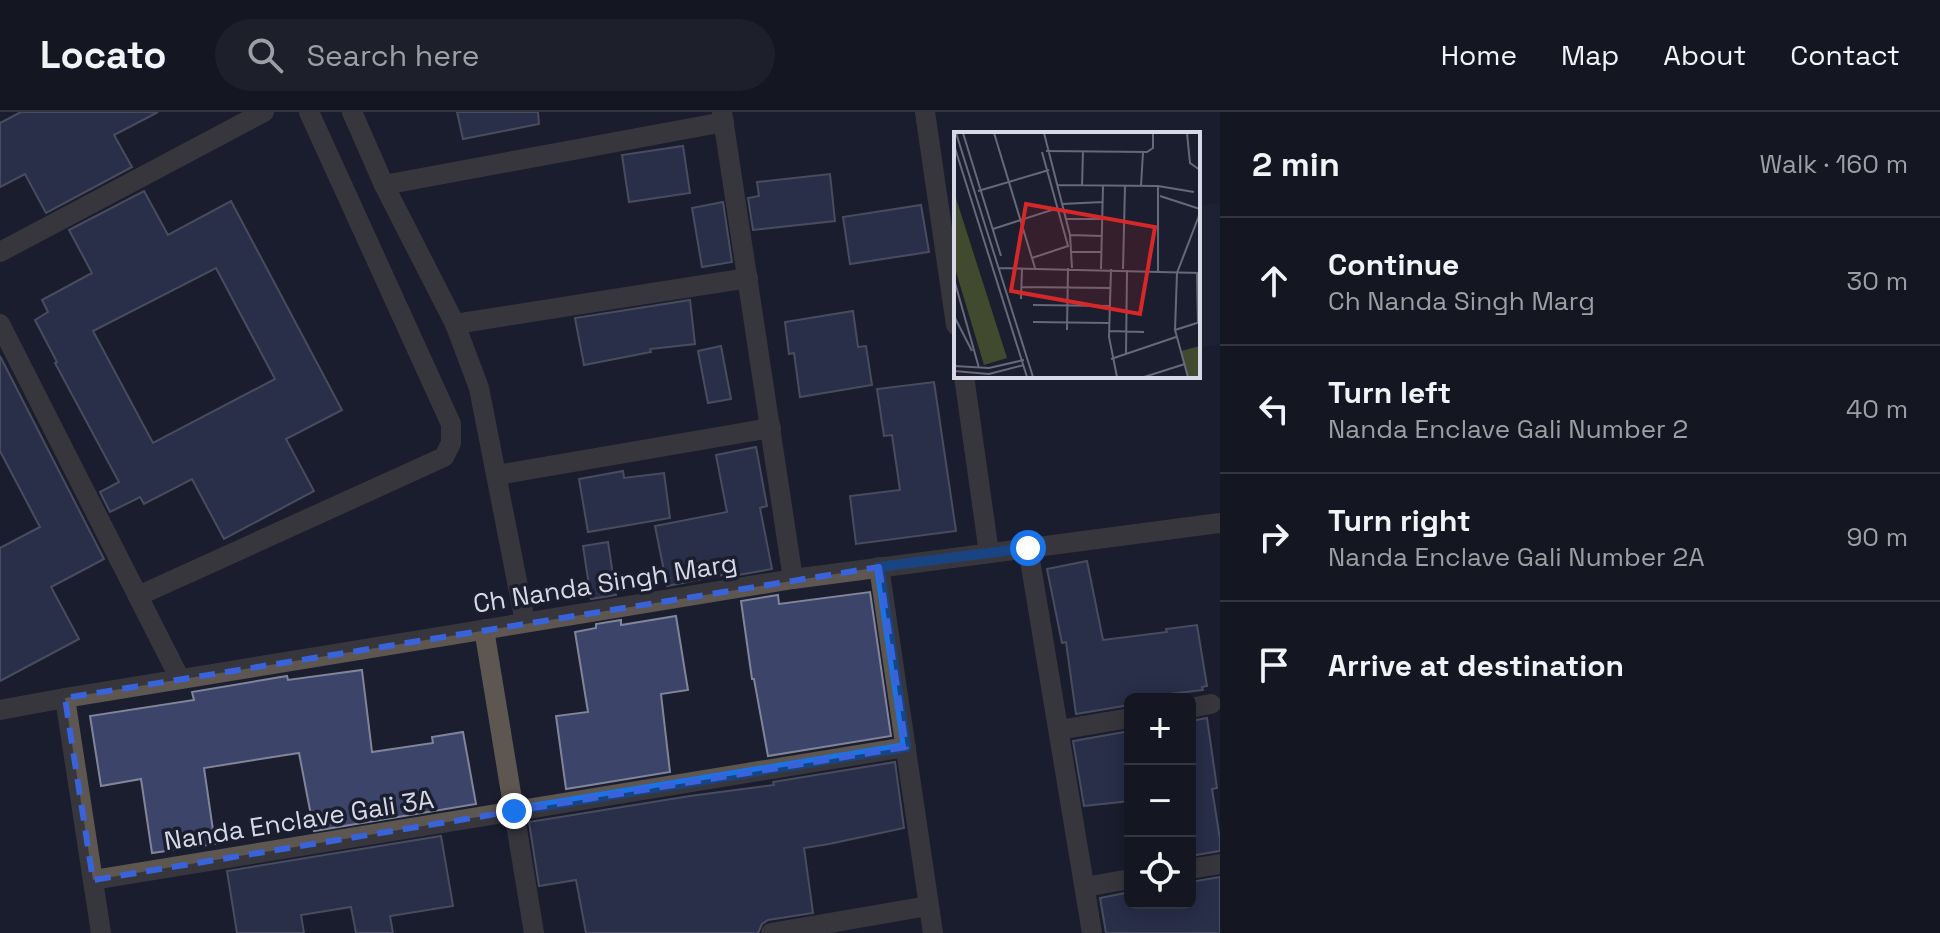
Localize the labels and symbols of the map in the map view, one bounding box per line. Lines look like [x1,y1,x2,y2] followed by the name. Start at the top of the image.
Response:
[954,132,1200,378] inset map
[1010,530,1046,566] route start
[471,545,739,621] street label: Ch Nanda Singh Marg
[162,782,436,858] street label: Nanda Enclave Gali 3A
[496,793,532,829] route end

